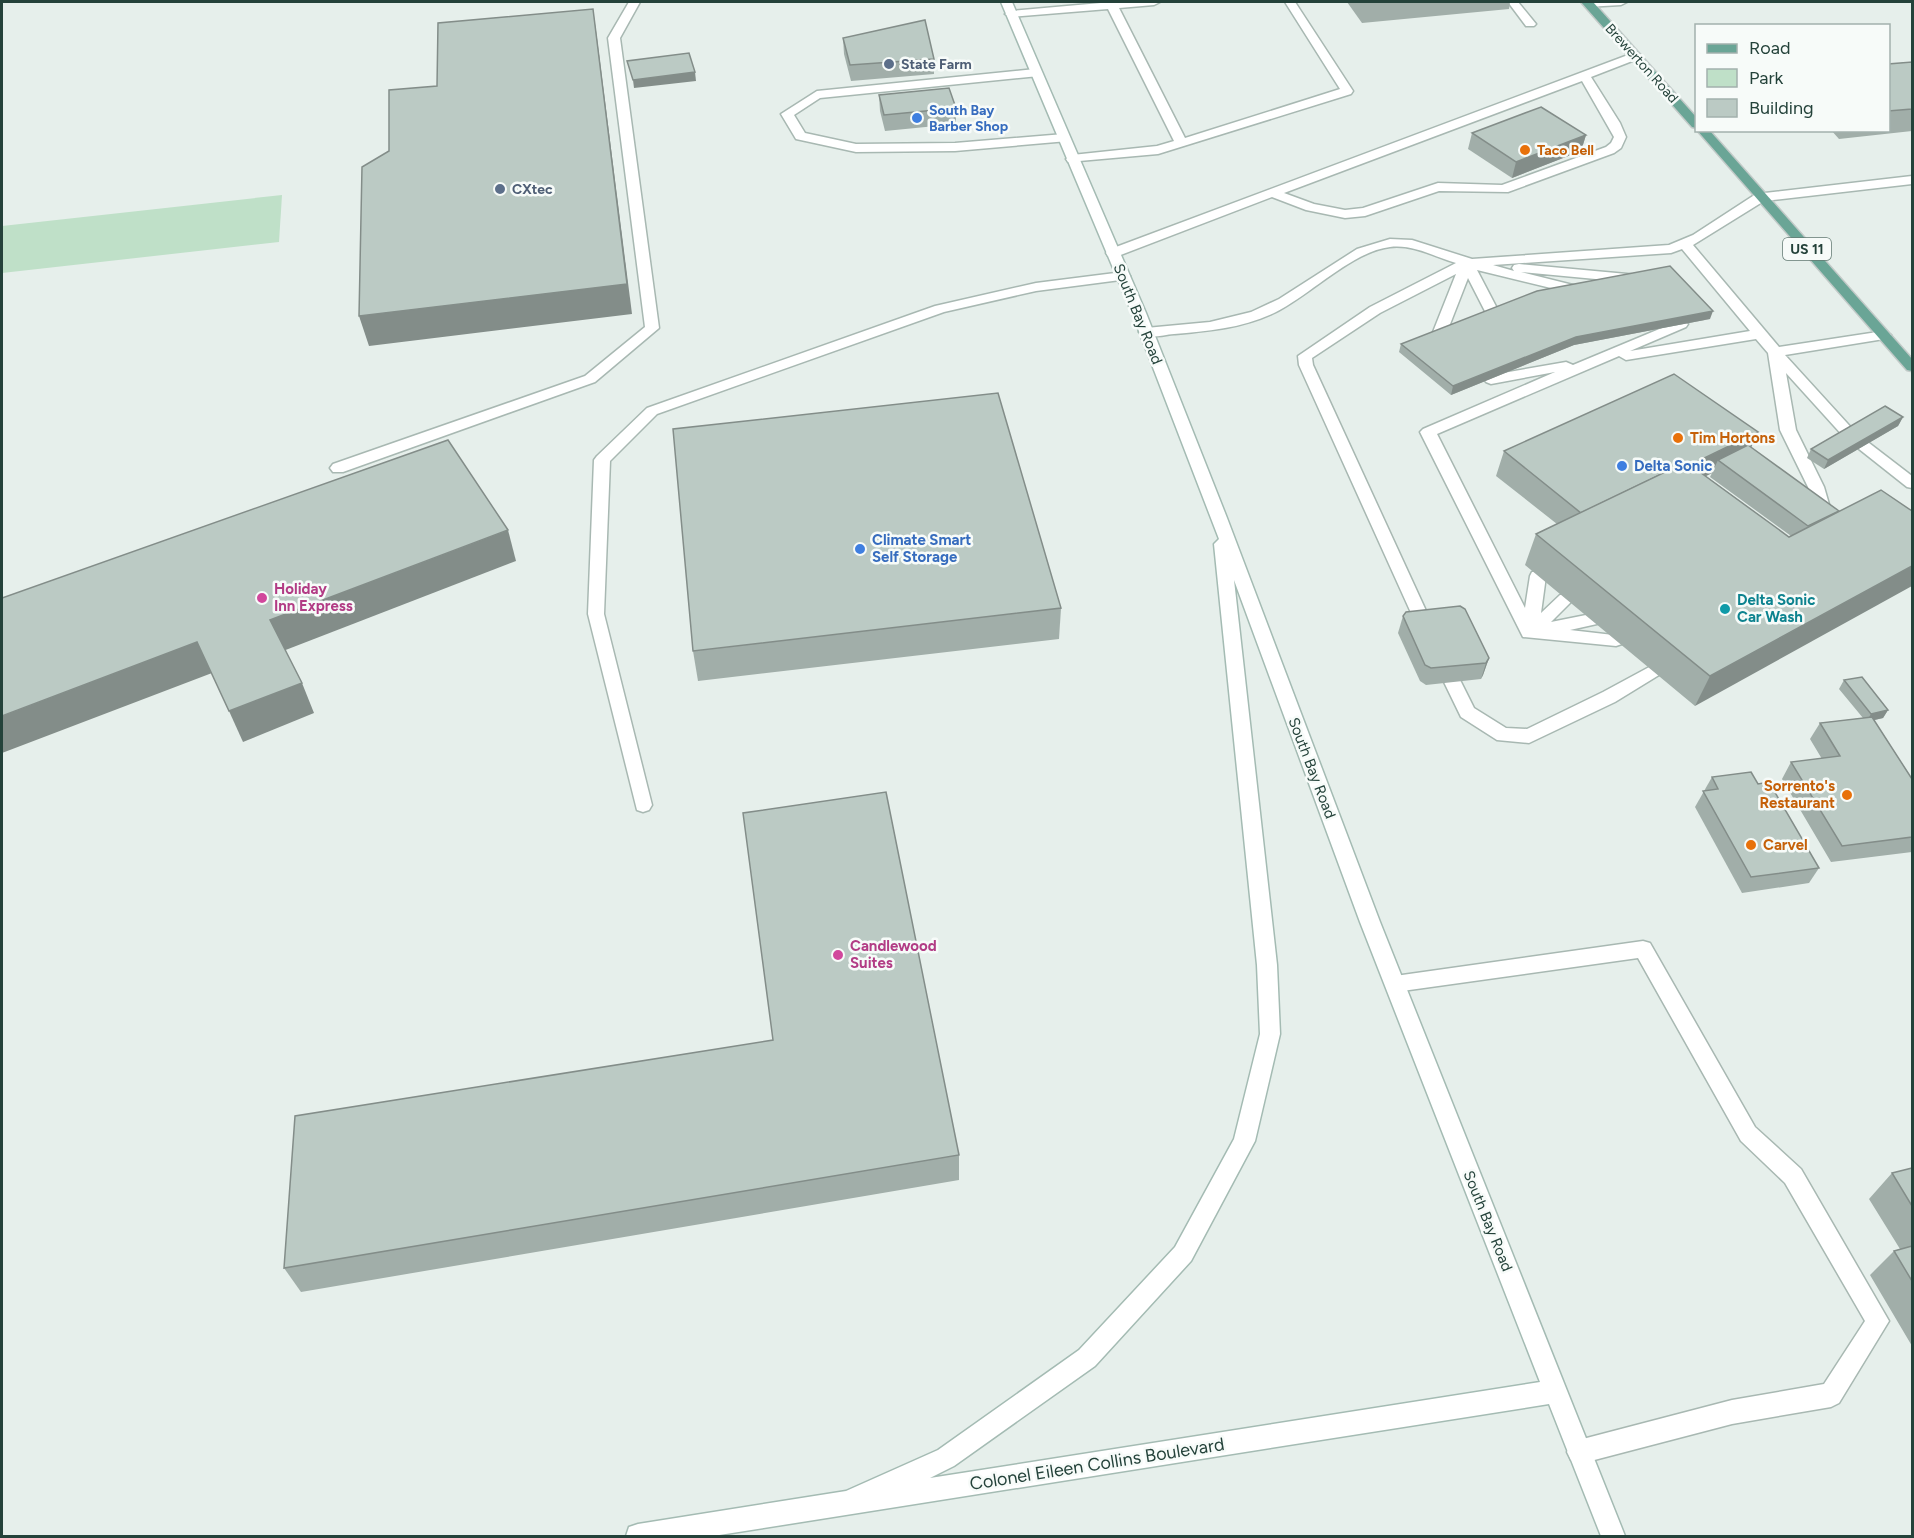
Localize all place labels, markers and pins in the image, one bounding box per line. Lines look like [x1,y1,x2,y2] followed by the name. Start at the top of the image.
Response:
[901,56,972,73] place label: State Farm
[882,57,896,71] marker: State Farm
[929,102,1008,135] place label: South Bay Barber Shop
[910,111,924,125] marker: South Bay Barber Shop
[1537,142,1594,159] place label: Taco Bell
[1518,143,1532,157] marker: Taco Bell
[512,181,553,198] place label: CXtec
[493,182,507,196] marker: CXtec
[1690,429,1775,447] place label: Tim Hortons
[1671,431,1685,445] marker: Tim Hortons
[1634,457,1712,475] place label: Delta Sonic
[1615,459,1629,473] marker: Delta Sonic
[872,531,971,566] place label: Climate Smart Self Storage
[853,542,867,556] marker: Climate Smart Self Storage
[274,580,353,615] place label: Holiday Inn Express
[255,591,269,605] marker: Holiday Inn Express
[1737,591,1815,626] place label: Delta Sonic Car Wash
[1718,602,1732,616] marker: Delta Sonic Car Wash
[1759,777,1835,812] place label: Sorrento's Restaurant
[1840,788,1854,802] marker: Sorrento's Restaurant
[1763,836,1808,854] place label: Carvel
[1744,838,1758,852] marker: Carvel
[850,937,937,972] place label: Candlewood Suites
[831,948,845,962] marker: Candlewood Suites

